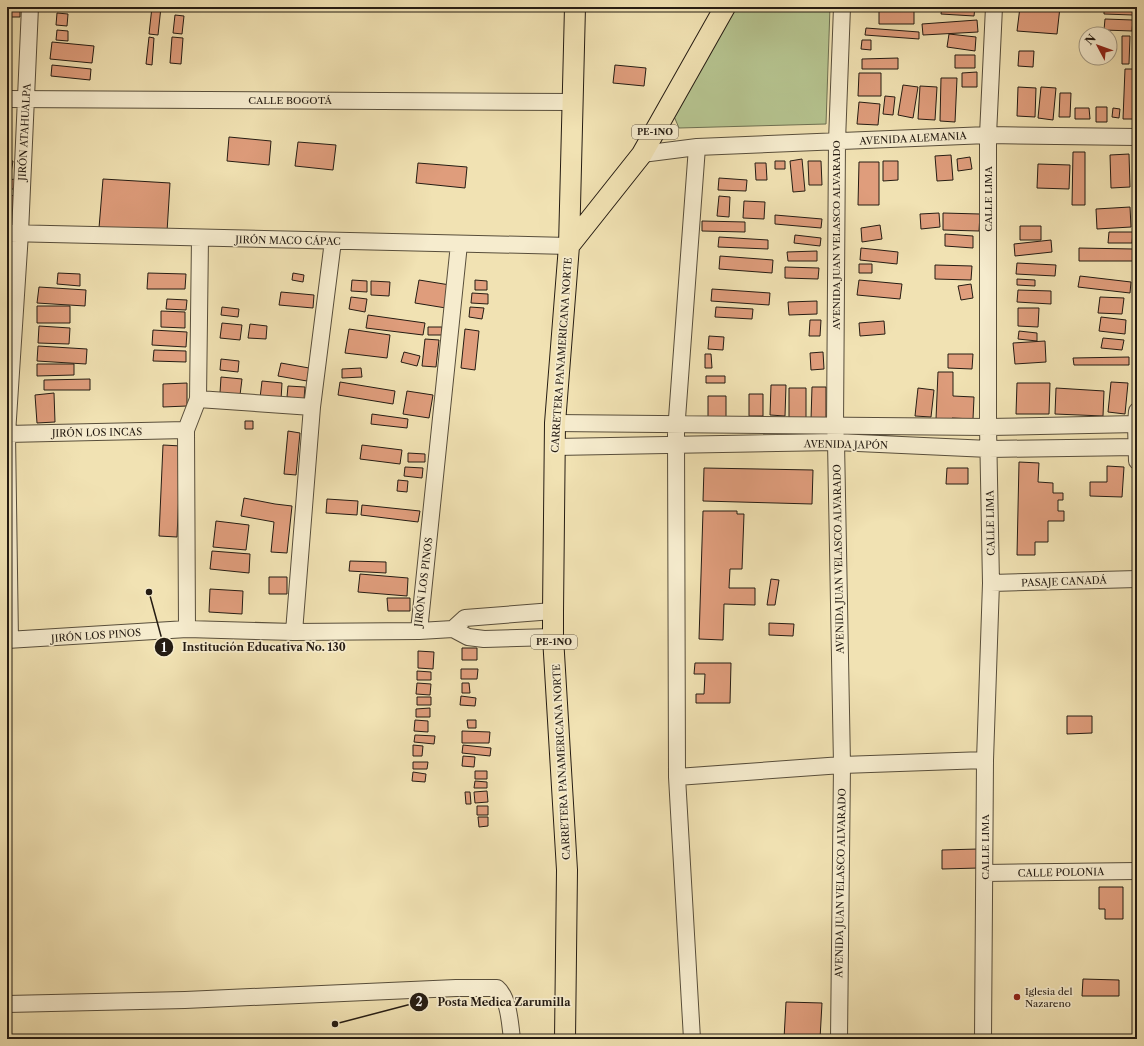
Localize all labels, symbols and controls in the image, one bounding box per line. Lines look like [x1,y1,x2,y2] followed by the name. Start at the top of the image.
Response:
[1078,26,1118,66] north arrow
[1082,31,1099,48] text: N
[15,82,34,183] street label: JIRÓN ATAHUALPA
[248,94,332,107] street label: CALLE BOGOTÁ
[632,125,678,139] road number: PE-1NO
[858,129,968,148] street label: AVENIDA ALEMANIA
[830,140,843,331] street label: AVENIDA JUAN VELASCO ALVARADO
[982,166,995,232] street label: CALLE LIMA
[233,233,341,248] street label: JIRÓN MACO CÁPAC
[548,257,575,453] street label: CARRETERA PANAMERICANA NORTE
[50,425,142,440] street label: JIRÓN LOS INCAS
[803,437,888,452] street label: AVENIDA JAPÓN
[830,464,847,655] street label: AVENIDA JUAN VELASCO ALVARADO
[983,489,998,556] street label: CALLE LIMA
[411,537,435,630] street label: JIRÓN LOS PINOS
[1021,573,1108,589] street label: PASAJE CANADÁ
[49,626,141,645] street label: JIRÓN LOS PINOS
[531,635,577,649] road number: PE-1NO
[154,636,354,659] callout: Institución Educativa No. 130
[161,640,167,655] text: 1
[182,640,346,654] text: Institución Educativa No. 130
[550,664,573,860] street label: CARRETERA PANAMERICANA NORTE
[832,788,849,979] street label: AVENIDA JUAN VELASCO ALVARADO
[979,814,992,880] street label: CALLE LIMA
[1018,865,1105,880] street label: CALLE POLONIA
[1025,985,1072,1010] place label: Iglesia del Nazareno
[409,990,579,1013] callout: Posta Medica Zarumilla
[1012,992,1022,1002] marker: Iglesia del Nazareno
[415,994,423,1009] text: 2
[437,995,571,1009] text: Posta Medica Zarumilla

